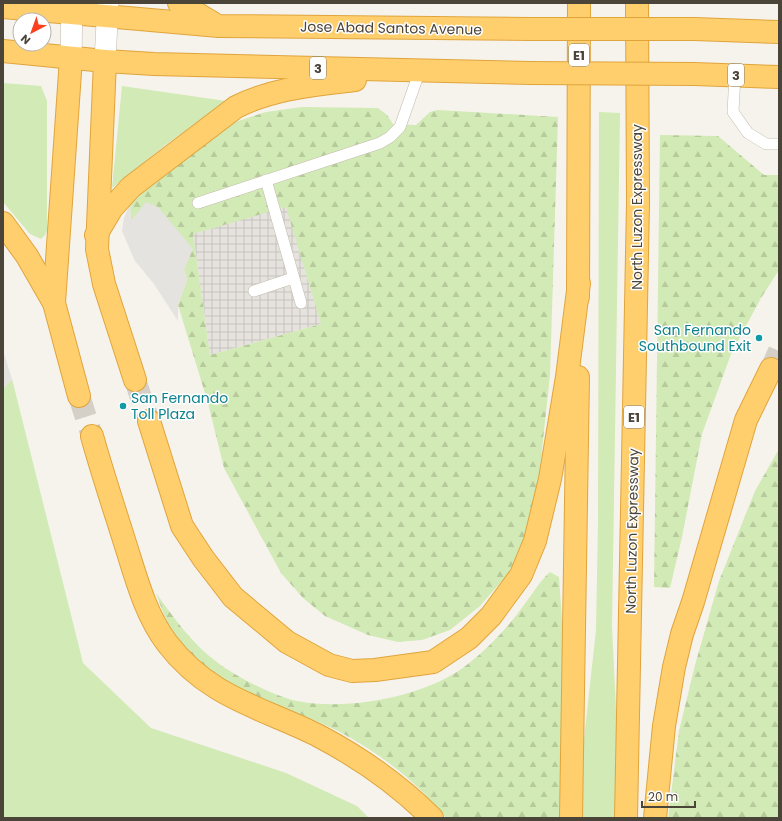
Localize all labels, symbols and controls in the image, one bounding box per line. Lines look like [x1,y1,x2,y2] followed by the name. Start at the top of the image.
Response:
[12,12,52,52] north arrow
[300,16,482,40] street label: Jose Abad Santos Avenue
[17,31,34,48] text: N
[569,44,589,66] road number: E1
[310,57,326,79] road number: 3
[728,64,744,86] road number: 3
[627,124,647,290] street label: North Luzon Expressway
[639,320,751,356] place label: San Fernando Southbound Exit
[754,333,764,343] marker: San Fernando Southbound Exit
[131,388,228,424] place label: San Fernando Toll Plaza
[118,401,128,411] marker: San Fernando Toll Plaza
[624,406,644,428] road number: E1
[621,448,643,614] street label: North Luzon Expressway
[642,783,695,809] scale bar
[648,788,678,805] text: 20 m

